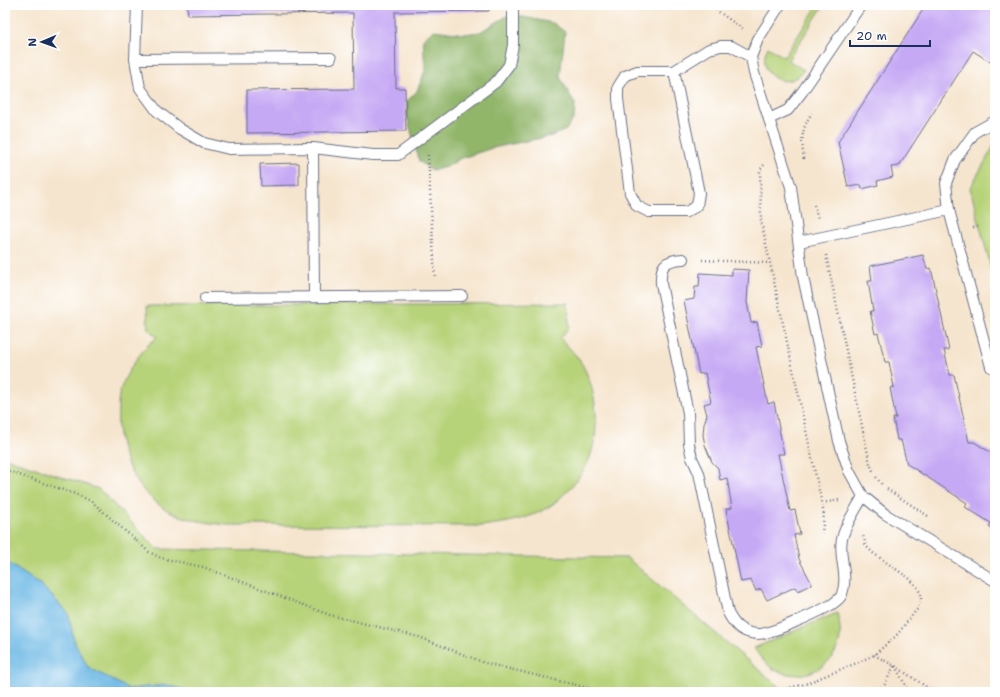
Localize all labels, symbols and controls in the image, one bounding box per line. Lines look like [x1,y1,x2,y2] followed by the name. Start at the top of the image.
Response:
[22,22,62,62] north arrow
[850,22,930,48] scale bar
[856,28,887,44] text: 20 m
[25,37,40,47] text: N

